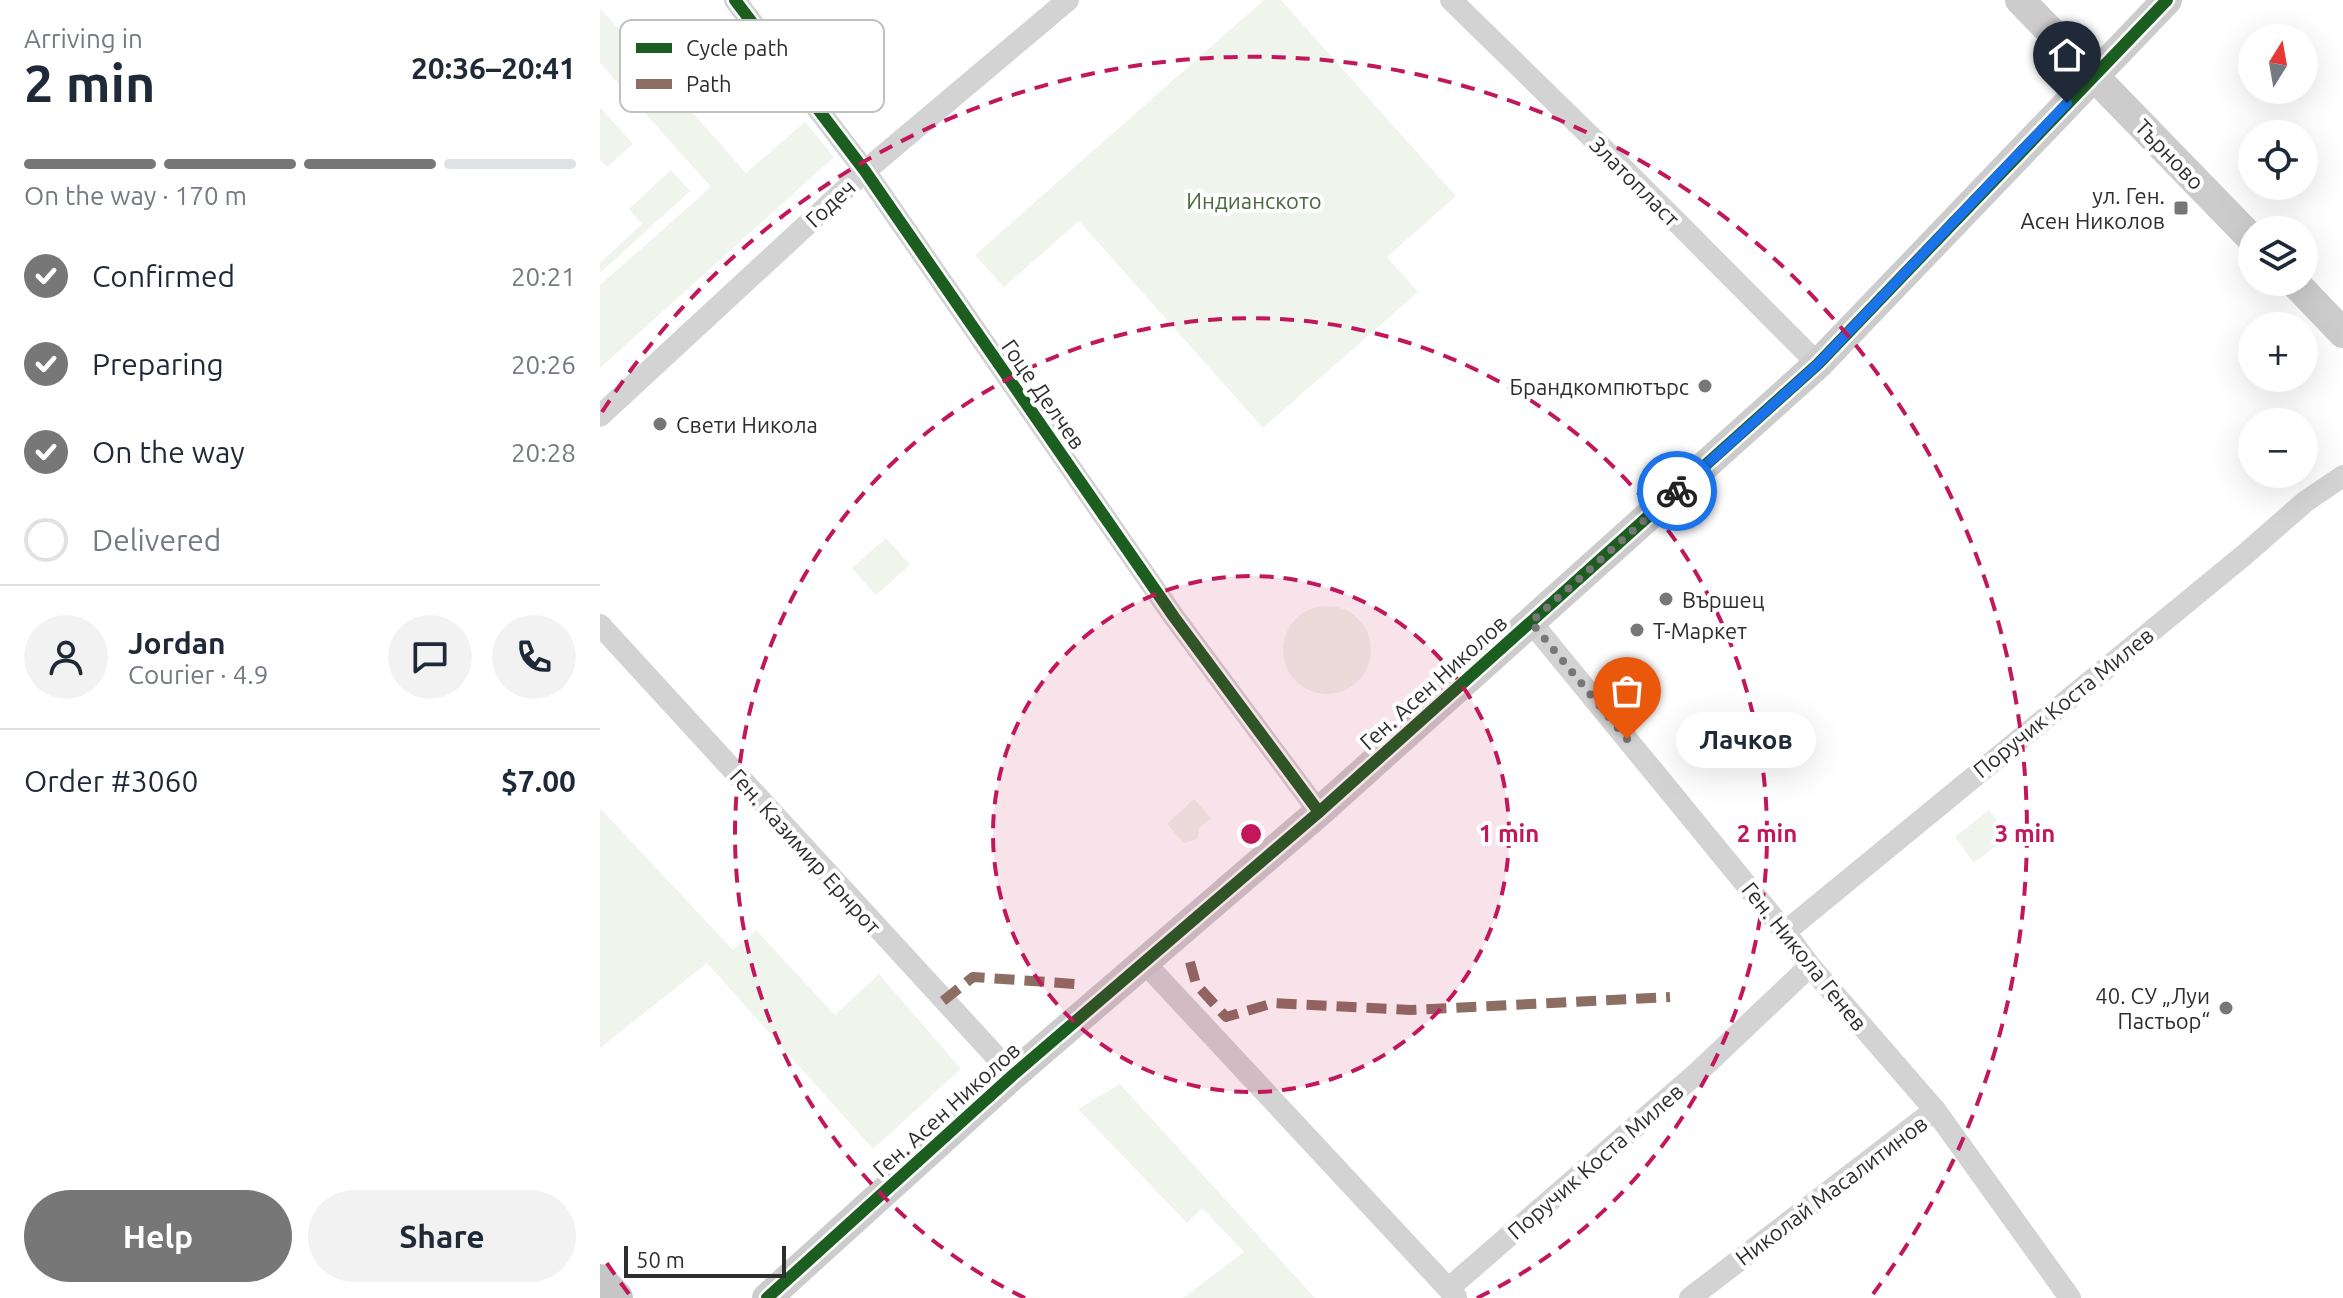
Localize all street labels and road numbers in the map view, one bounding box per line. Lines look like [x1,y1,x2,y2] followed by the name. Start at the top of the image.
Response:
[2131,114,2209,194] street label: Търново
[1585,131,1685,231] street label: Златопласт
[800,174,860,232] street label: Годеч
[997,335,1091,453] street label: Гоце Делчев
[1354,610,1512,754] street label: Ген. Асен Николов
[1968,622,2158,782] street label: Поручик Коста Милев
[725,764,887,939] street label: Ген. Казимир Ернрот
[1738,877,1872,1035] street label: Ген. Никола Генев
[867,1037,1025,1181] street label: Ген. Асен Николов
[1502,1078,1688,1244] street label: Поручик Коста Милев
[1730,1110,1932,1270] street label: Николай Масалитинов

